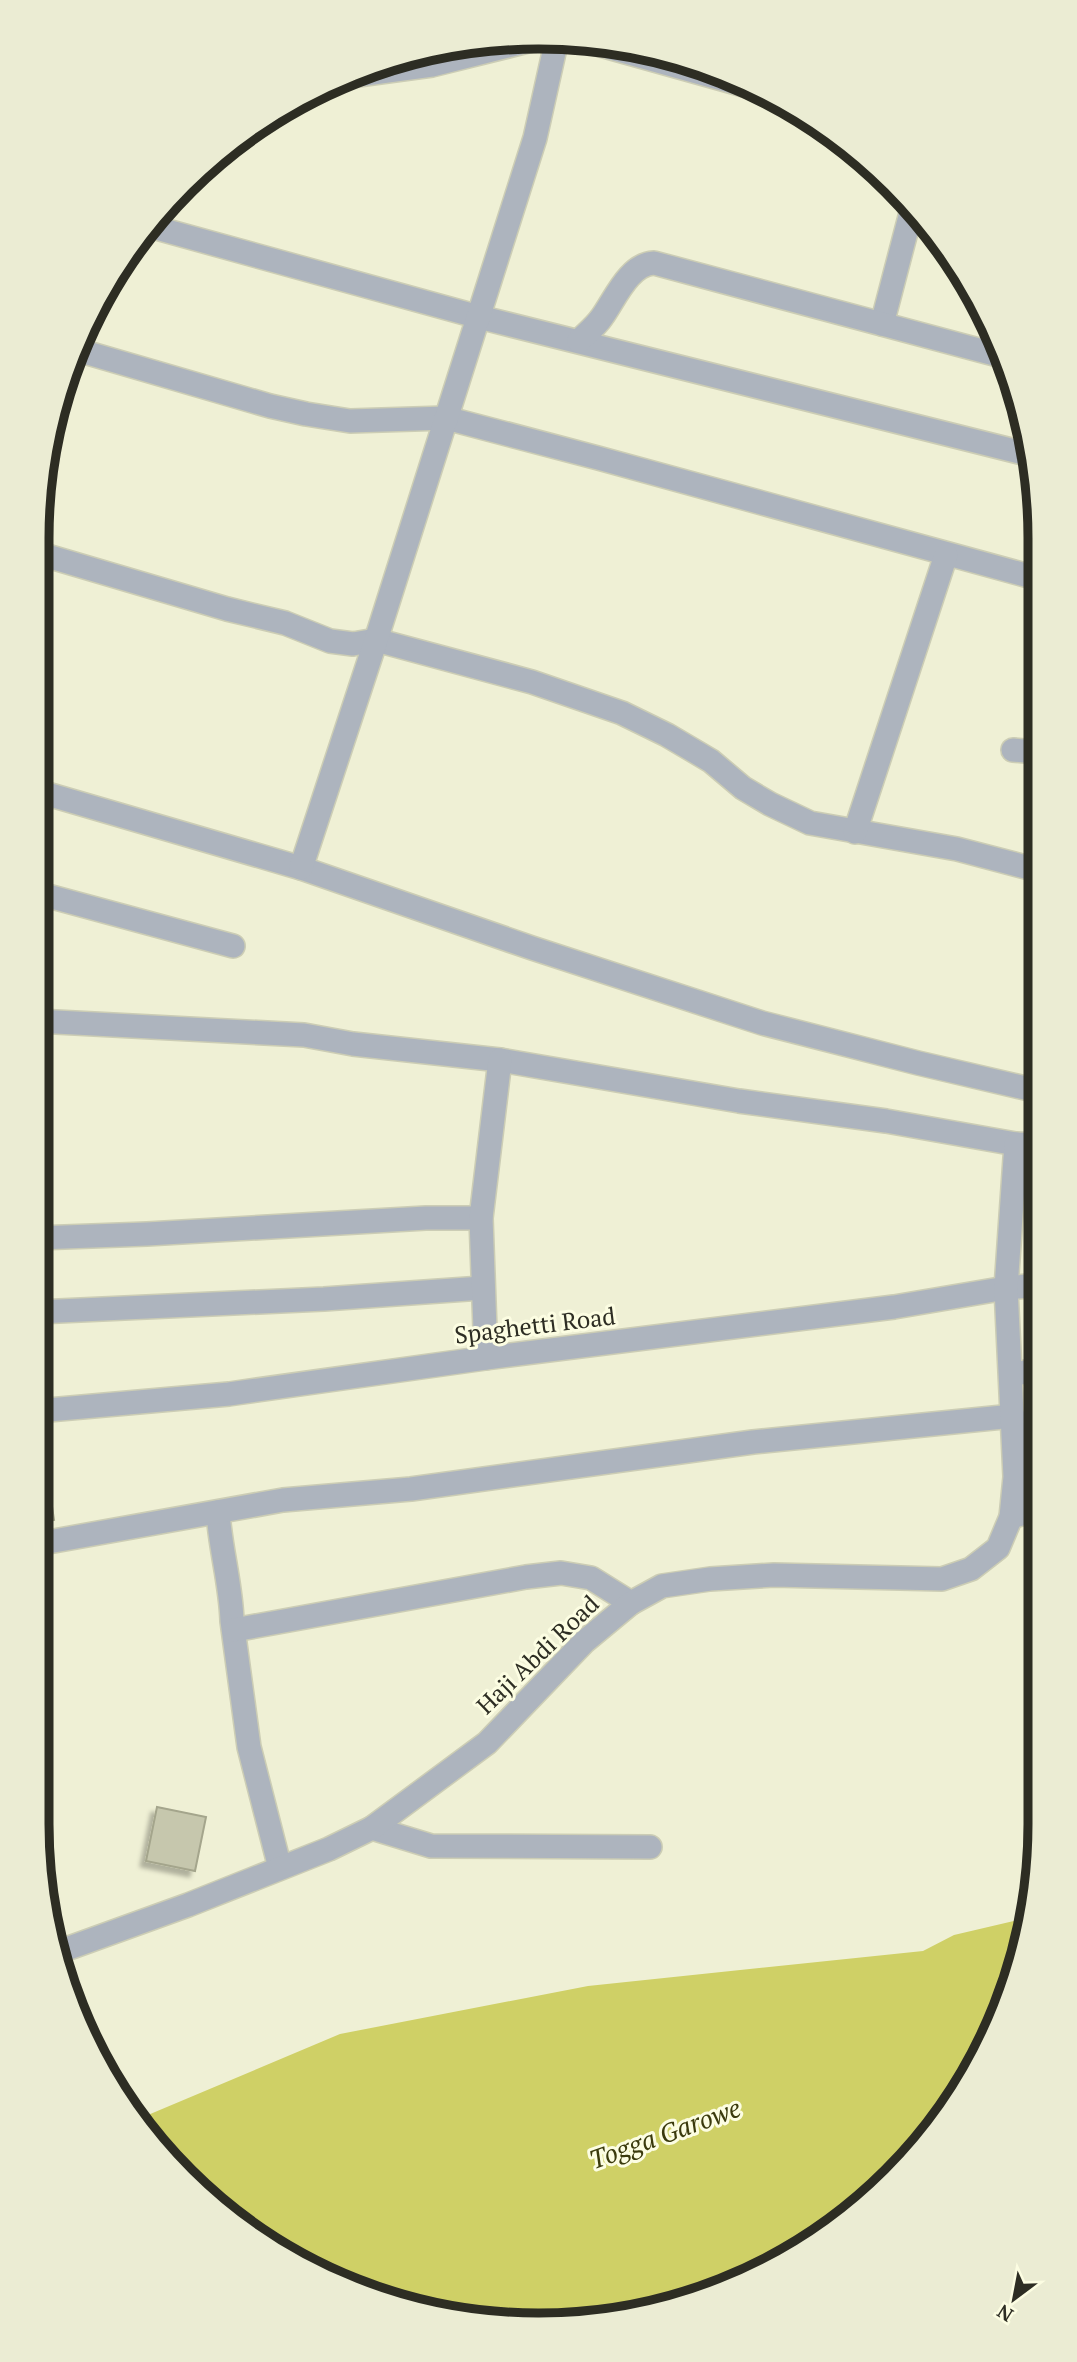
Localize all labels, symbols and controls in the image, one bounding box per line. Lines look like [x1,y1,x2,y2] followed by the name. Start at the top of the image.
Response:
[453,1299,617,1351] street label: Spaghetti Road
[469,1588,605,1721] street label: Haji Abdi Road
[584,2090,745,2176] water label: Togga Garowe
[979,2264,1049,2334] north arrow
[991,2299,1017,2328] text: N

